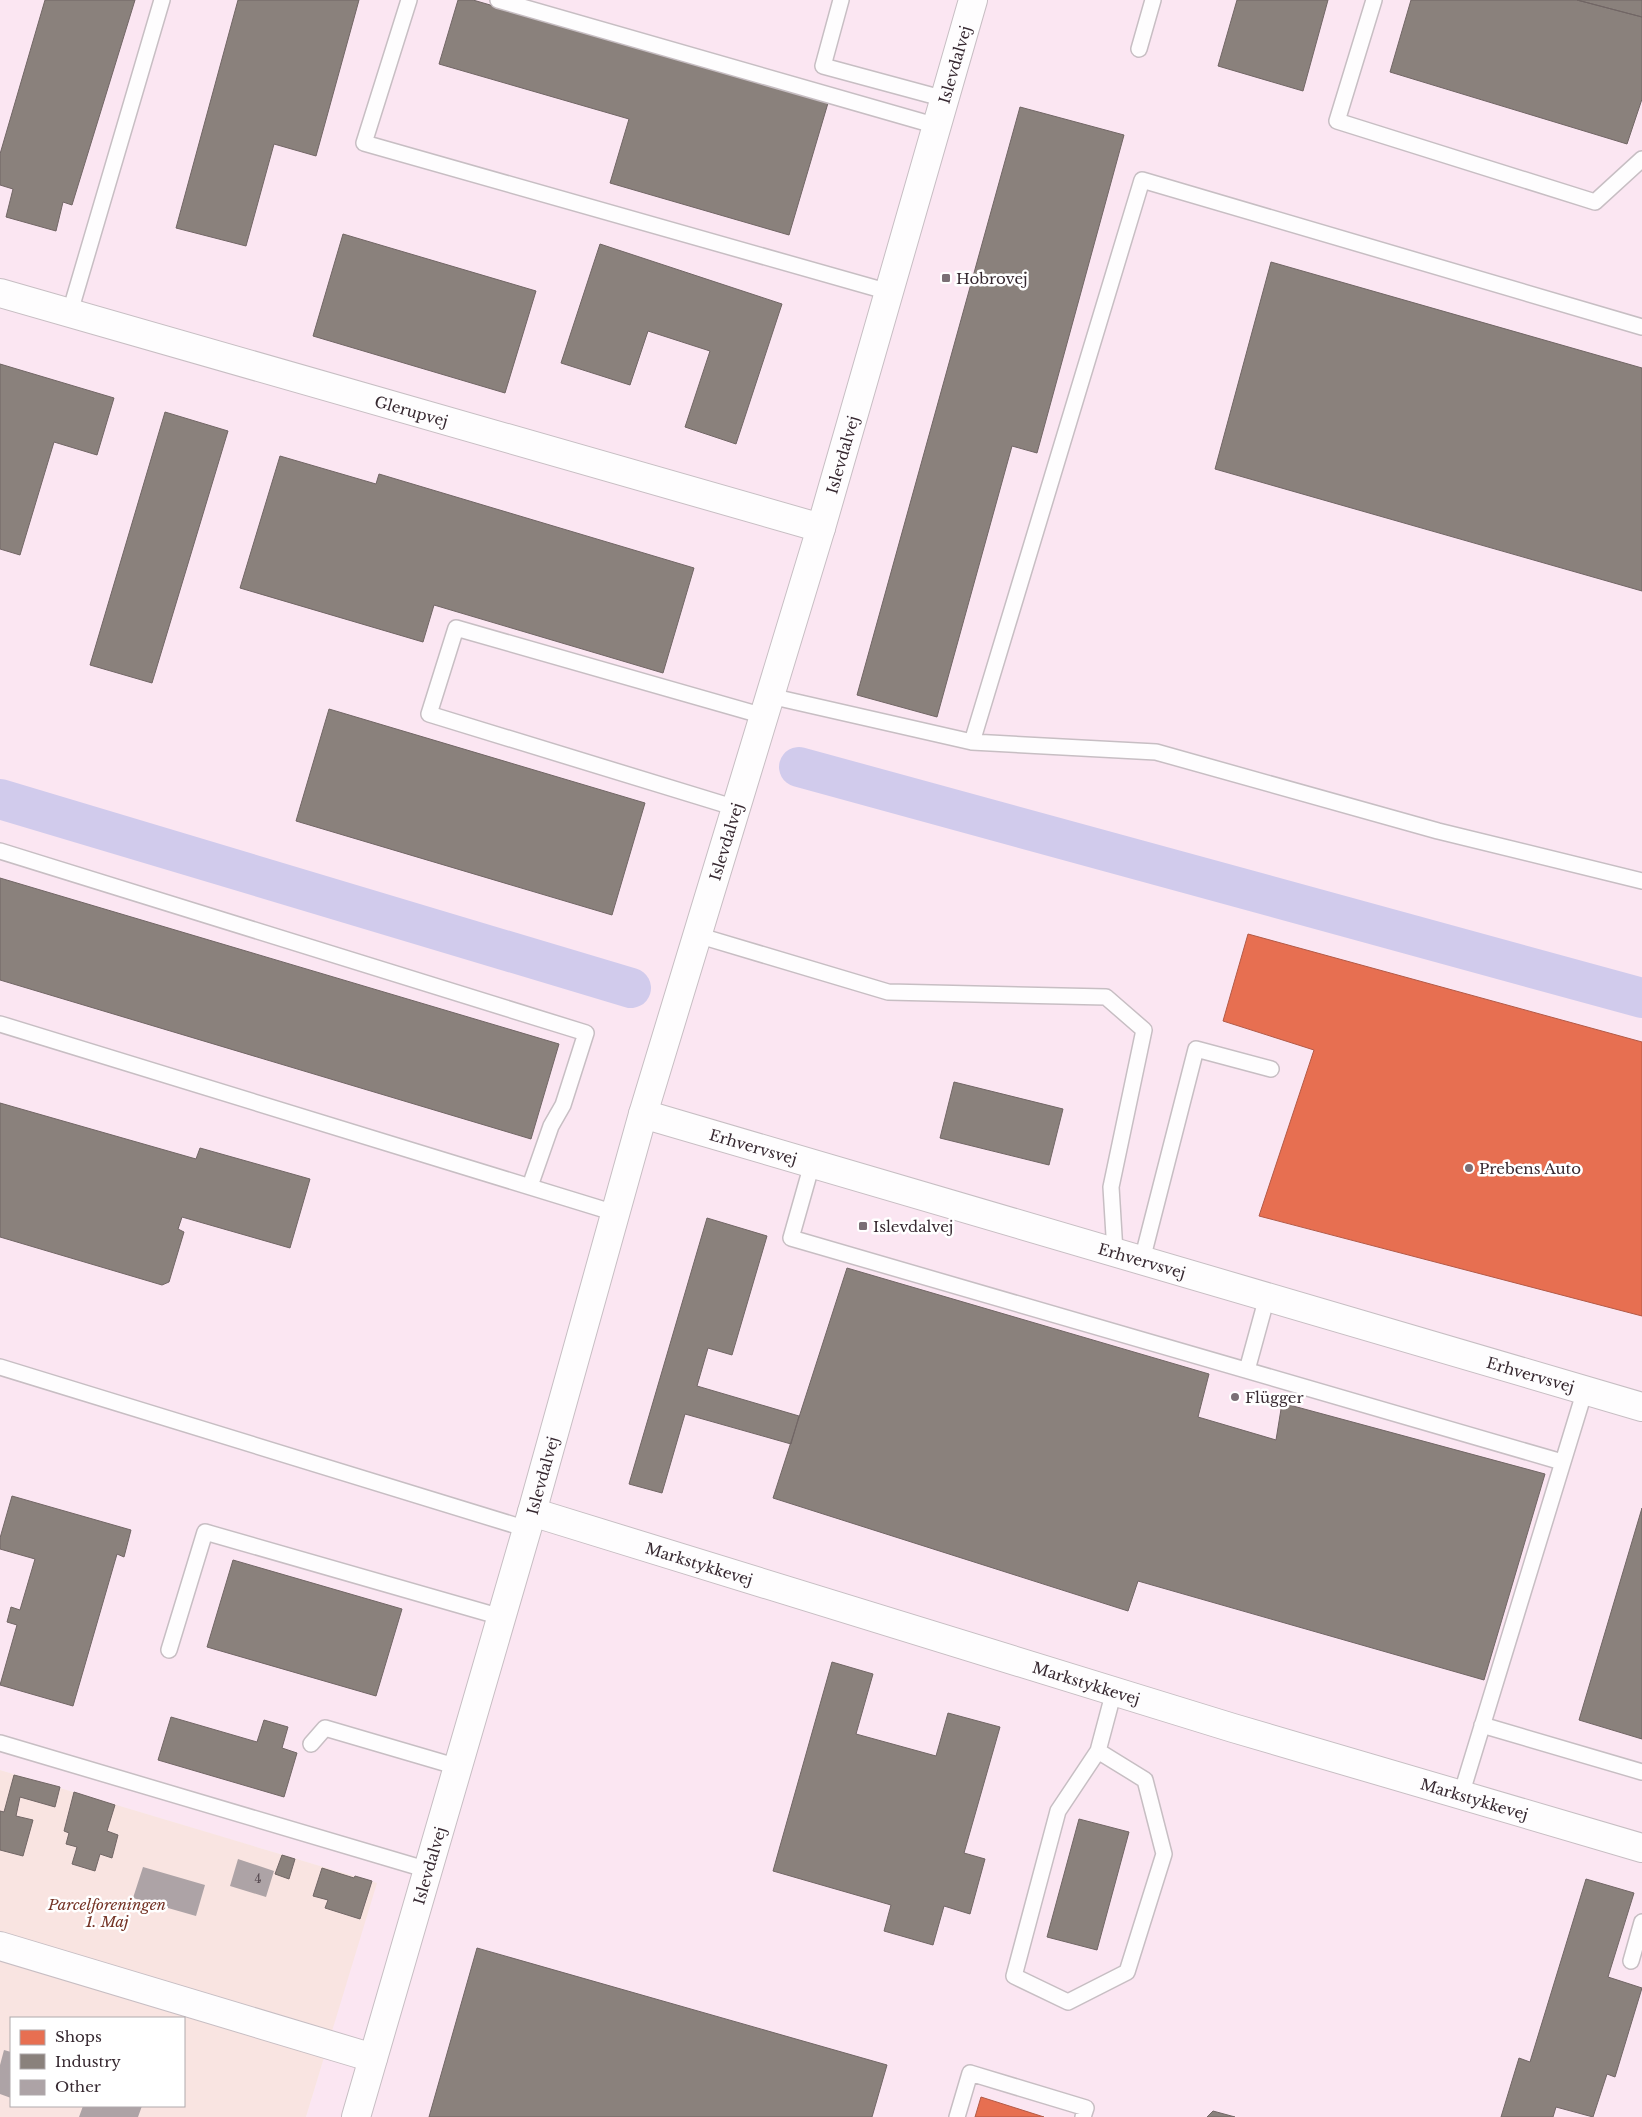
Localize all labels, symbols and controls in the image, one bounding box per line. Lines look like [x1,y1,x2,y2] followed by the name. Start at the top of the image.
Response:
[934,23,975,106] street label: Islevdalvej
[956,269,1028,288] place label: Hobrovej
[940,272,952,284] marker: Hobrovej
[372,391,450,430] street label: Glerupvej
[822,413,862,496] street label: Islevdalvej
[705,800,747,883] street label: Islevdalvej
[707,1125,799,1168] street label: Erhvervsvej
[1479,1159,1581,1178] place label: Prebens Auto
[1463,1162,1475,1174] marker: Prebens Auto
[873,1217,953,1236] place label: Islevdalvej
[857,1220,869,1232] marker: Islevdalvej
[1096,1239,1188,1282] street label: Erhvervsvej
[1485,1352,1577,1396] street label: Erhvervsvej
[1245,1388,1304,1407] place label: Flügger
[1229,1391,1241,1403] marker: Flügger
[522,1434,562,1517] street label: Islevdalvej
[643,1538,755,1589] street label: Markstykkevej
[1030,1657,1142,1708] street label: Markstykkevej
[1418,1774,1530,1824] street label: Markstykkevej
[409,1824,450,1907] street label: Islevdalvej
[254,1871,262,1886] house number: 4
[47,1895,166,1931] park label: Parcelforeningen 1. Maj
[10,2017,185,2107] legend
[55,2027,102,2046] text: Shops
[55,2052,121,2071] text: Industry
[55,2077,102,2096] text: Other

